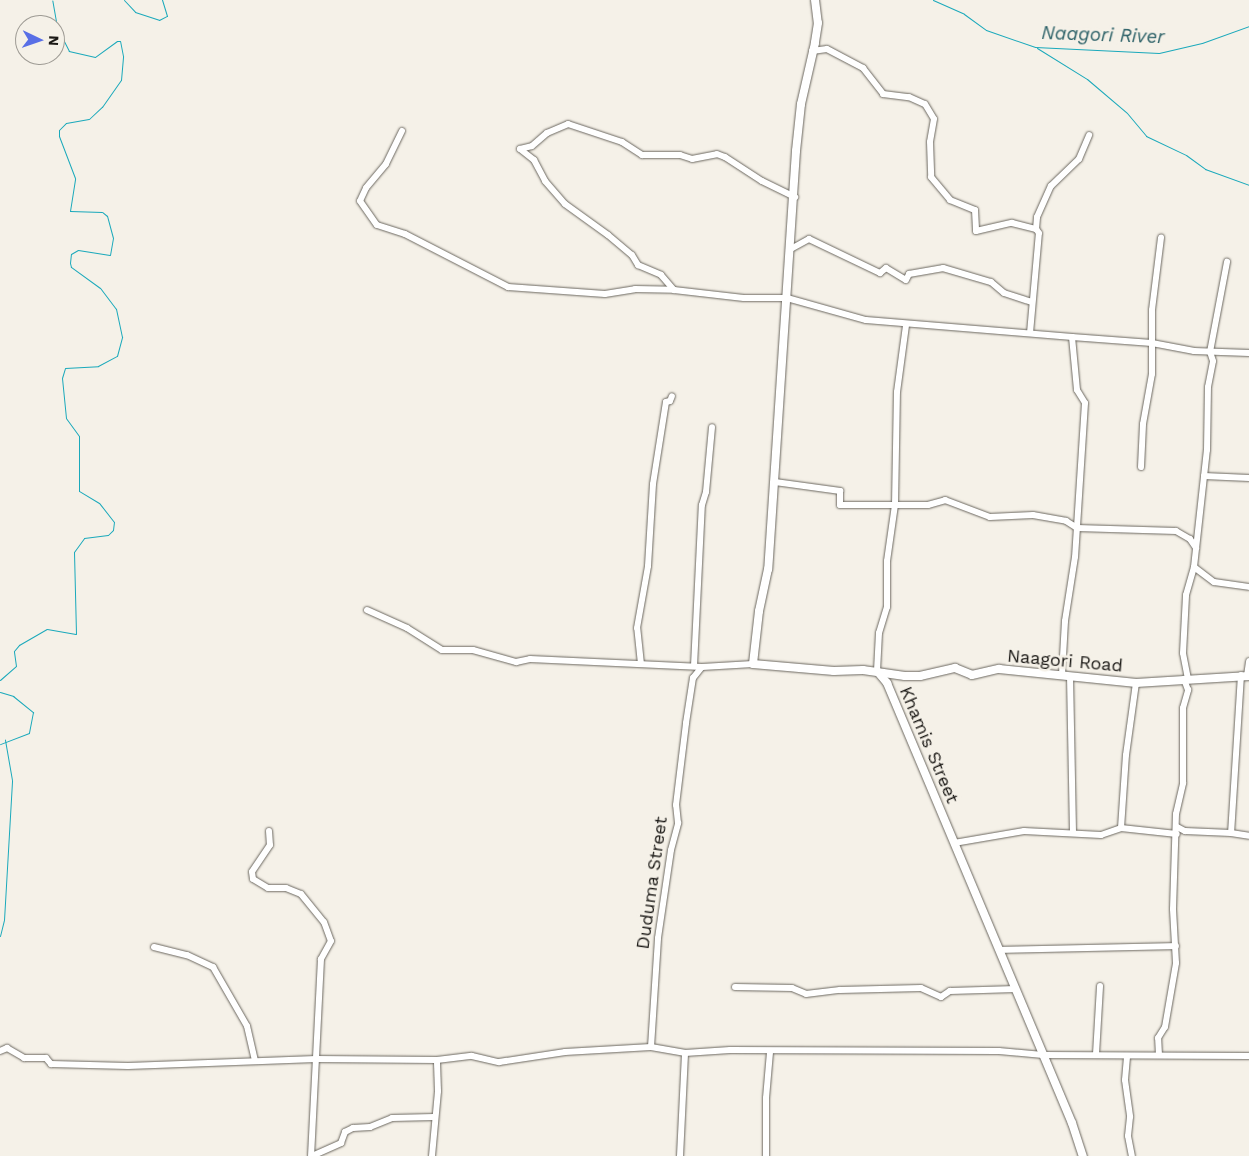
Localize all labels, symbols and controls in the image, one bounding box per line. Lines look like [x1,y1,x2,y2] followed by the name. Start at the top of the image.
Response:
[15,15,65,65] north arrow
[1041,21,1165,49] water label: Naagori River
[46,35,62,46] text: N
[1006,645,1124,677] street label: Naagori Road
[895,683,963,807] street label: Khamis Street
[632,815,672,951] street label: Duduma Street

